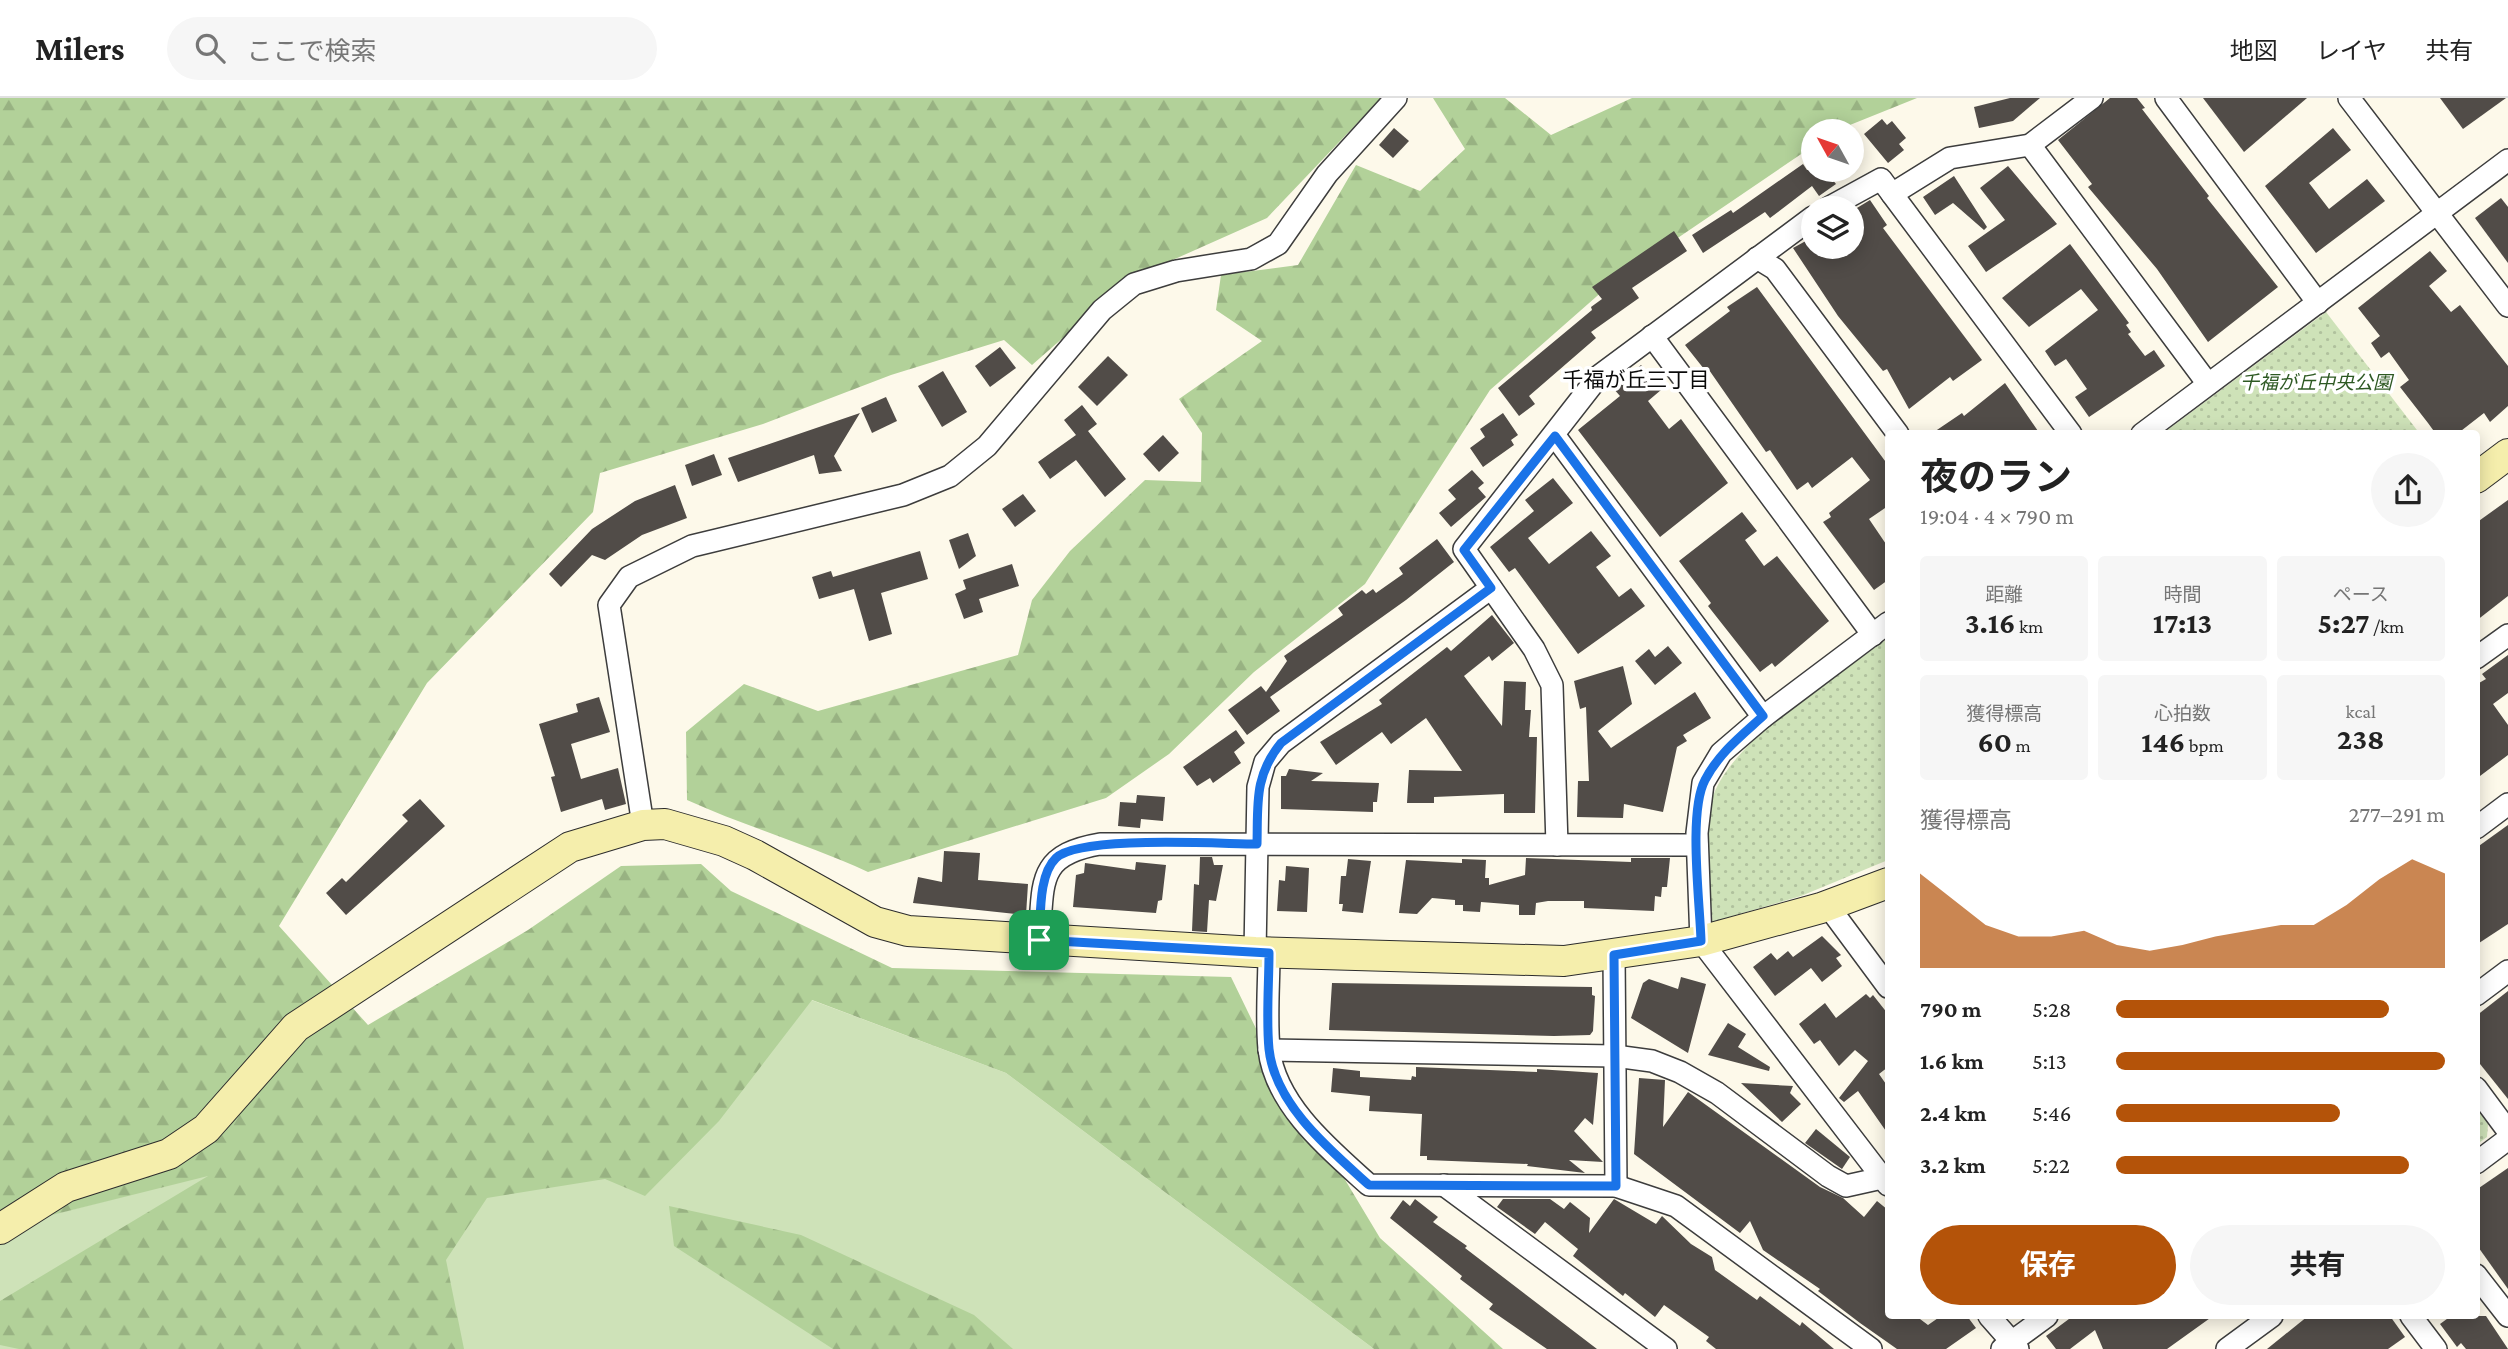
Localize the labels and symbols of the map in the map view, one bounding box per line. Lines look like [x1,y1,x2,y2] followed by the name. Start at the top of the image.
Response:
[1801,119,1864,182] north arrow
[1563,368,1710,392] district label: 千福が丘三丁目
[2240,372,2395,393] park label: 千福が丘中央公園
[1009,910,1069,970] pin

